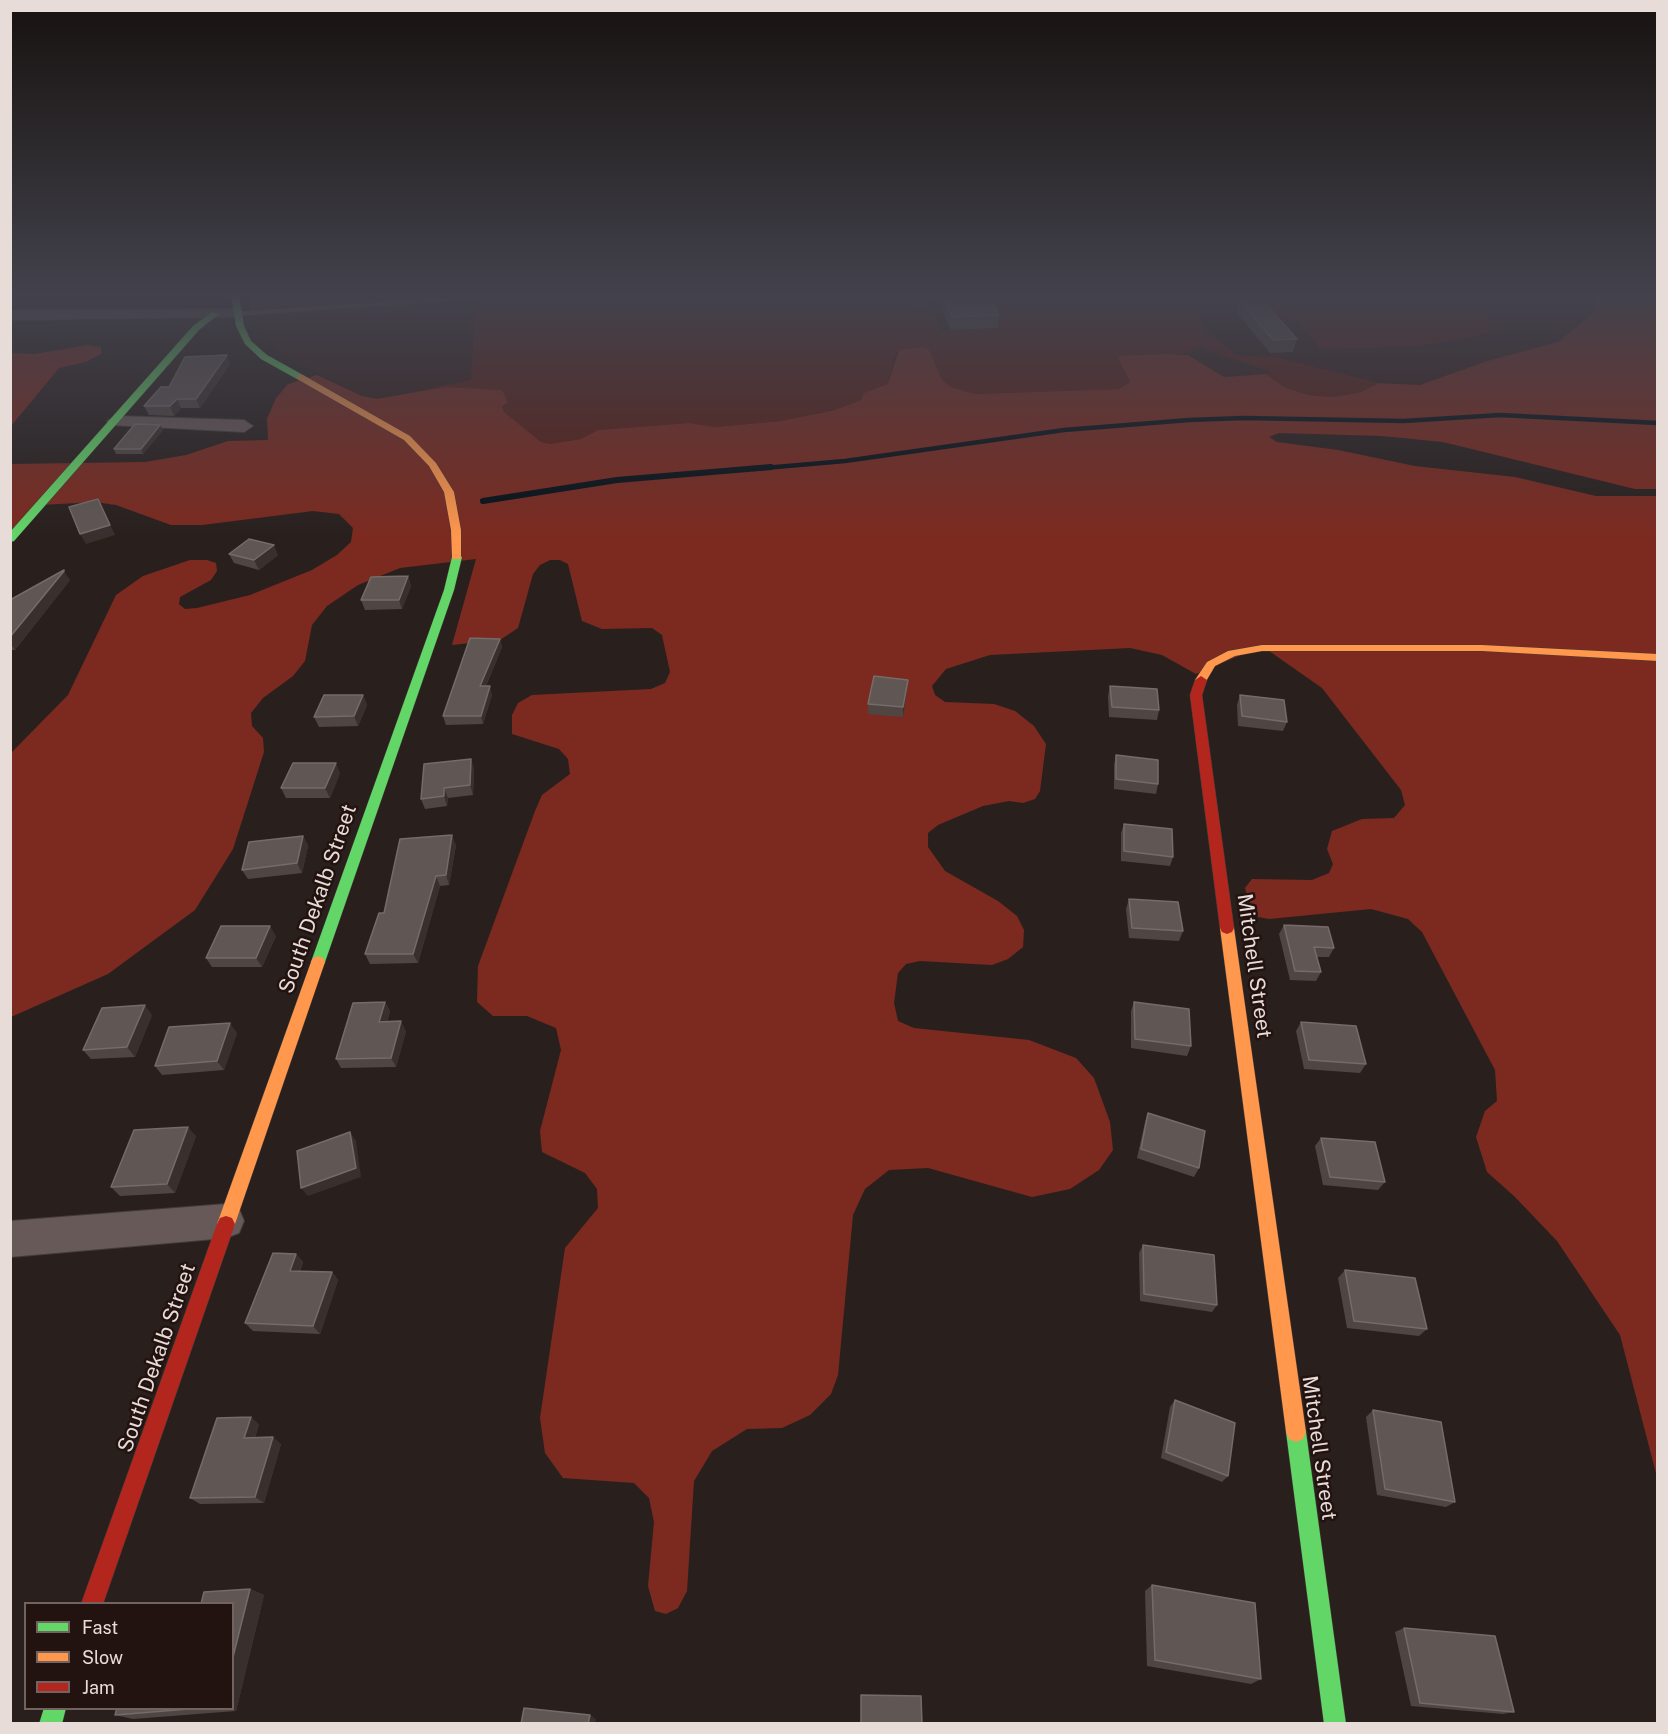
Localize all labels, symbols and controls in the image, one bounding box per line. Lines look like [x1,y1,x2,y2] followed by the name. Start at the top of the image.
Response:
[274,801,362,997] street label: South Dekalb Street
[1231,892,1277,1040] street label: Mitchell Street
[113,1260,201,1456] street label: South Dekalb Street
[1296,1374,1342,1522] street label: Mitchell Street
[24,1602,234,1710] legend
[82,1617,118,1638] text: Fast
[82,1647,123,1668] text: Slow
[82,1677,115,1698] text: Jam

